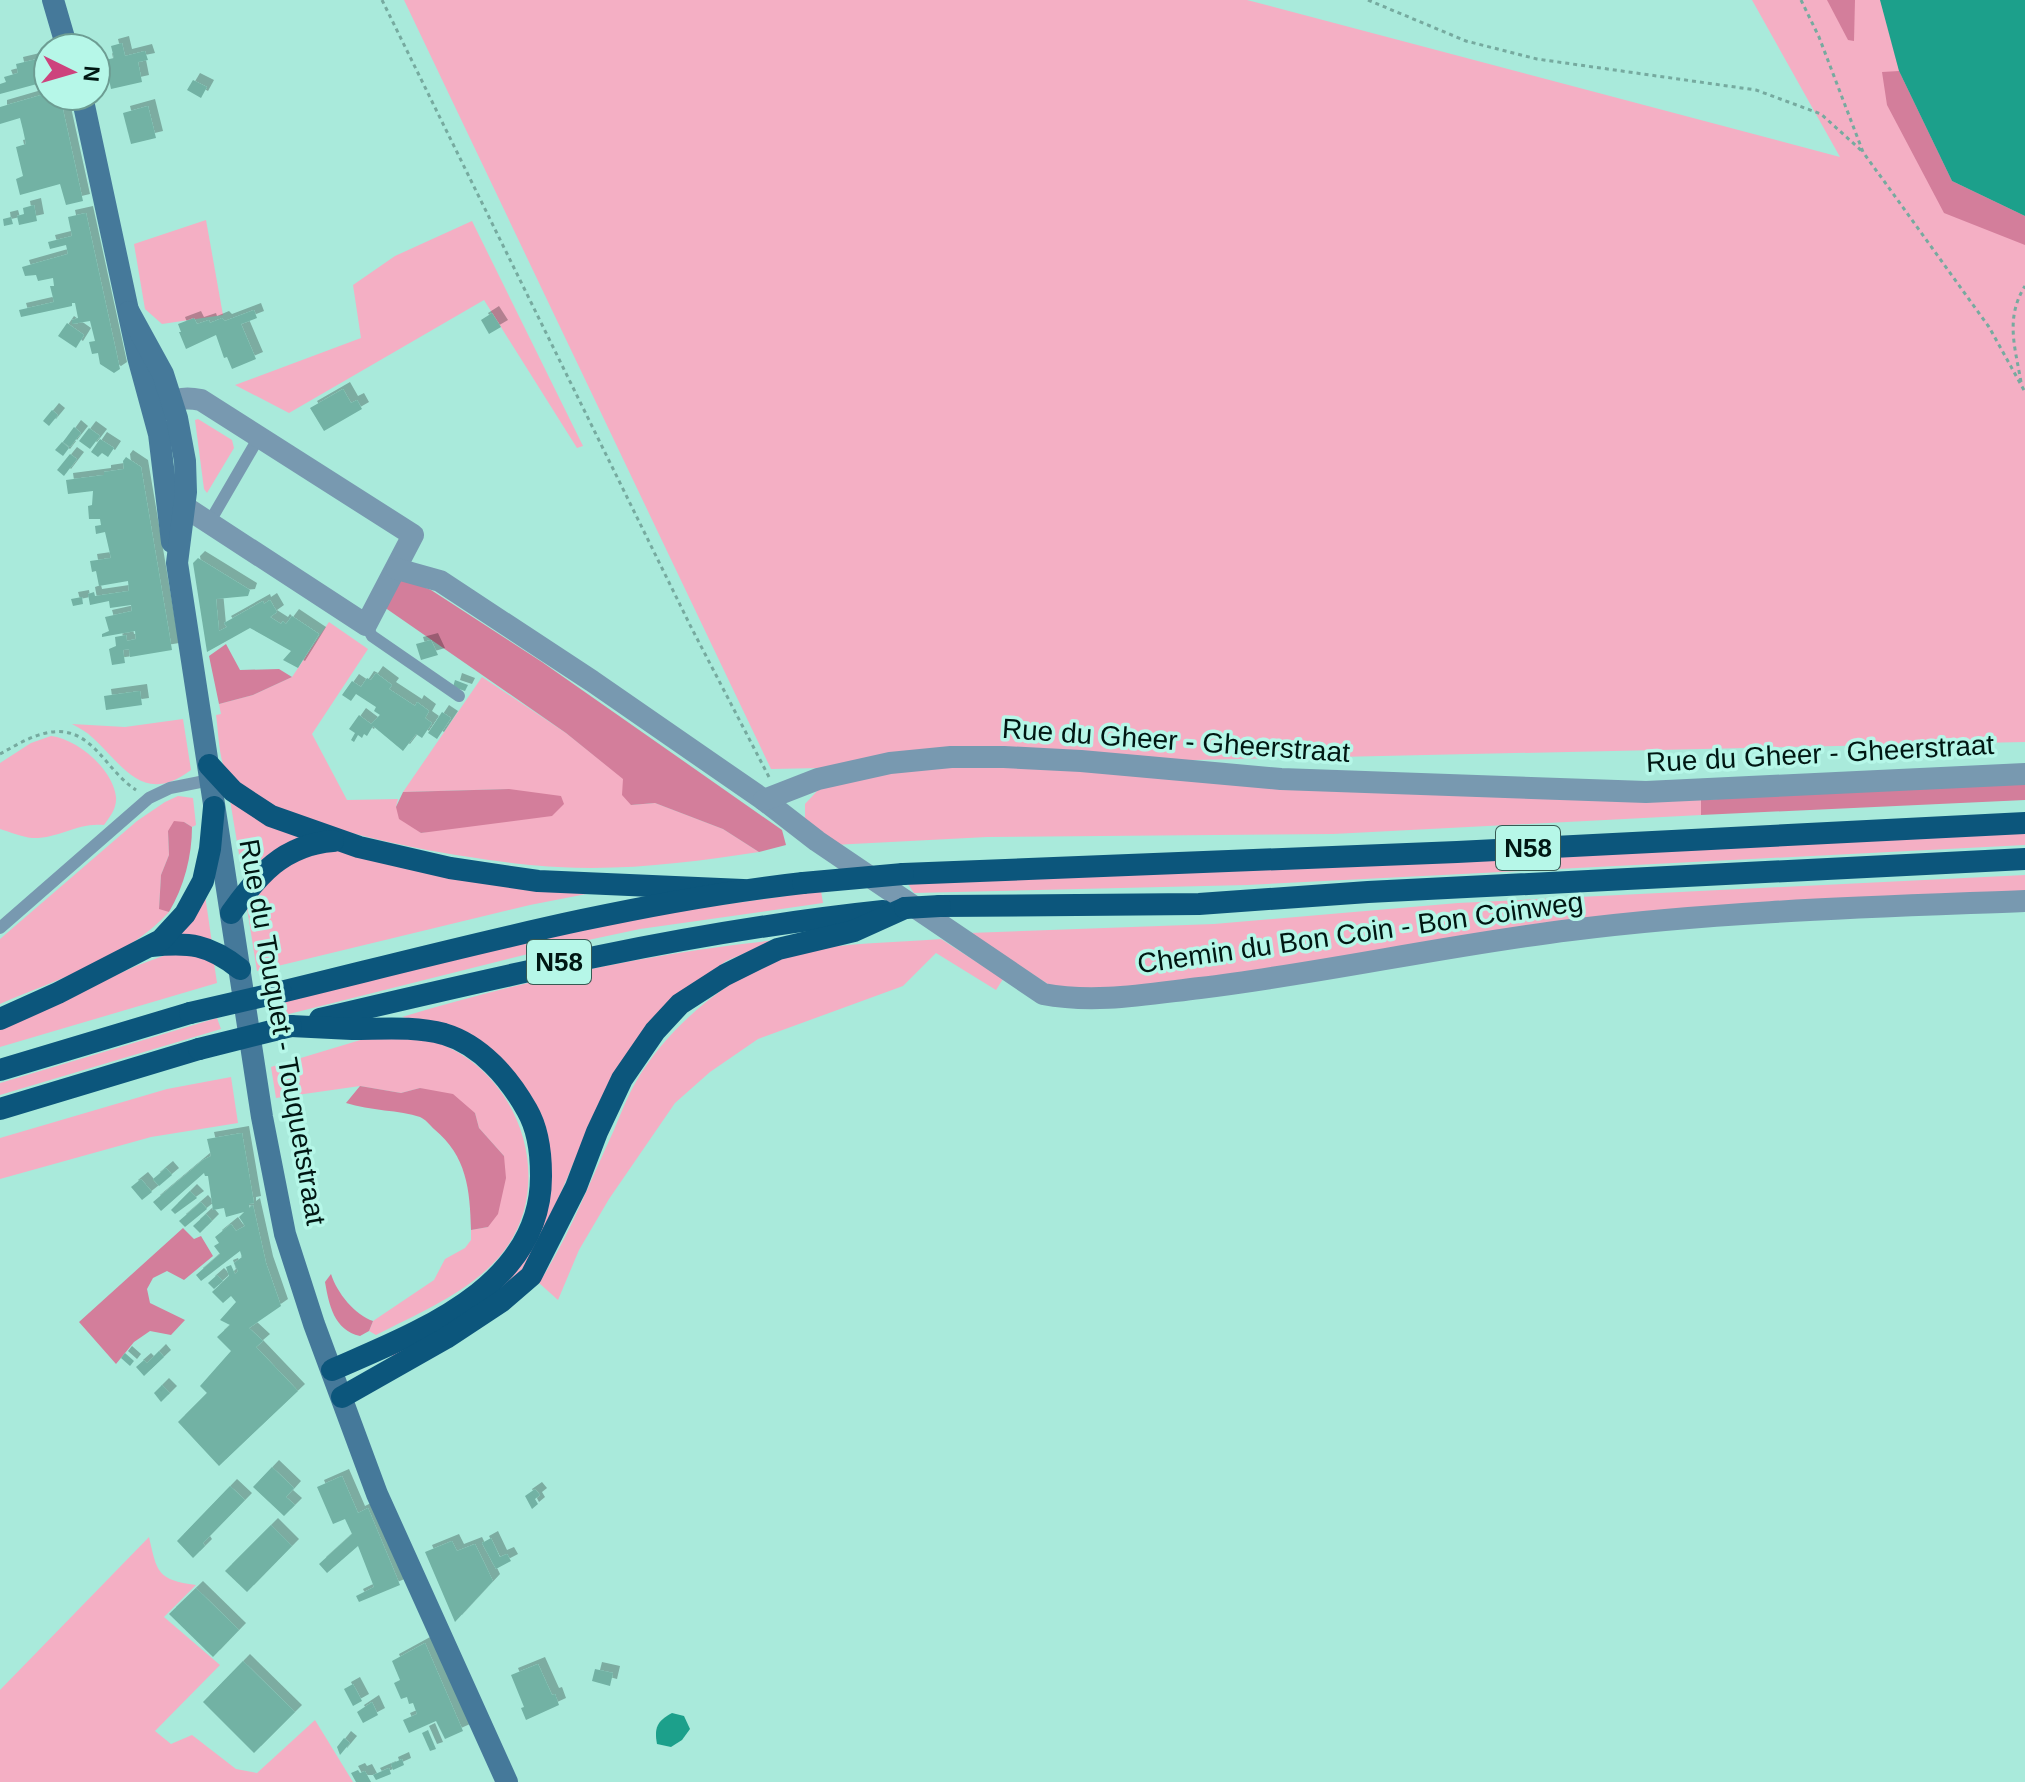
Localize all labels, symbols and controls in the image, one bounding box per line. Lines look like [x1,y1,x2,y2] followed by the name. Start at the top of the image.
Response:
[32,32,112,112] north arrow
[78,65,105,83] text: N
[1001,713,1351,768] street label: Rue du Gheer - Gheerstraat
[1645,729,1995,778] street label: Rue du Gheer - Gheerstraat
[1496,826,1560,870] road number: N58
[233,837,332,1228] street label: Rue du Touquet - Touquetstraat
[1135,886,1585,979] street label: Chemin du Bon Coin - Bon Coinweg
[527,940,591,984] road number: N58

